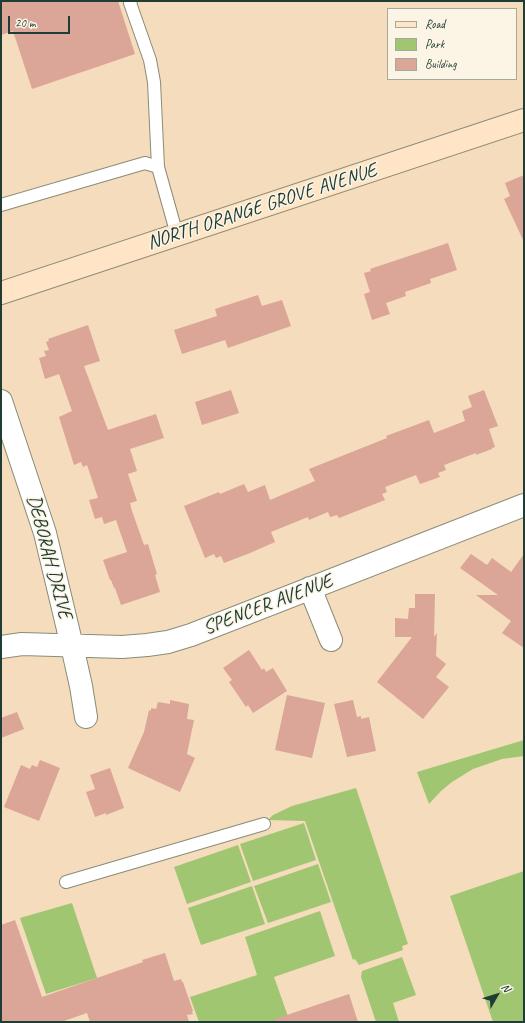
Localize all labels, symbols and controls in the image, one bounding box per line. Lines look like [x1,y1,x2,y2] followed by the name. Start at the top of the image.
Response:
[10,8,72,34] scale bar
[387,8,517,80] legend
[15,15,35,31] text: 20 m
[425,16,445,32] text: Road
[425,36,444,52] text: Park
[425,56,457,72] text: Building
[144,158,380,256] street label: NORTH ORANGE GROVE AVENUE
[21,492,77,622] street label: DEBORAH DRIVE
[200,569,336,641] street label: SPENCER AVENUE
[477,975,517,1015] north arrow
[499,980,514,995] text: N

